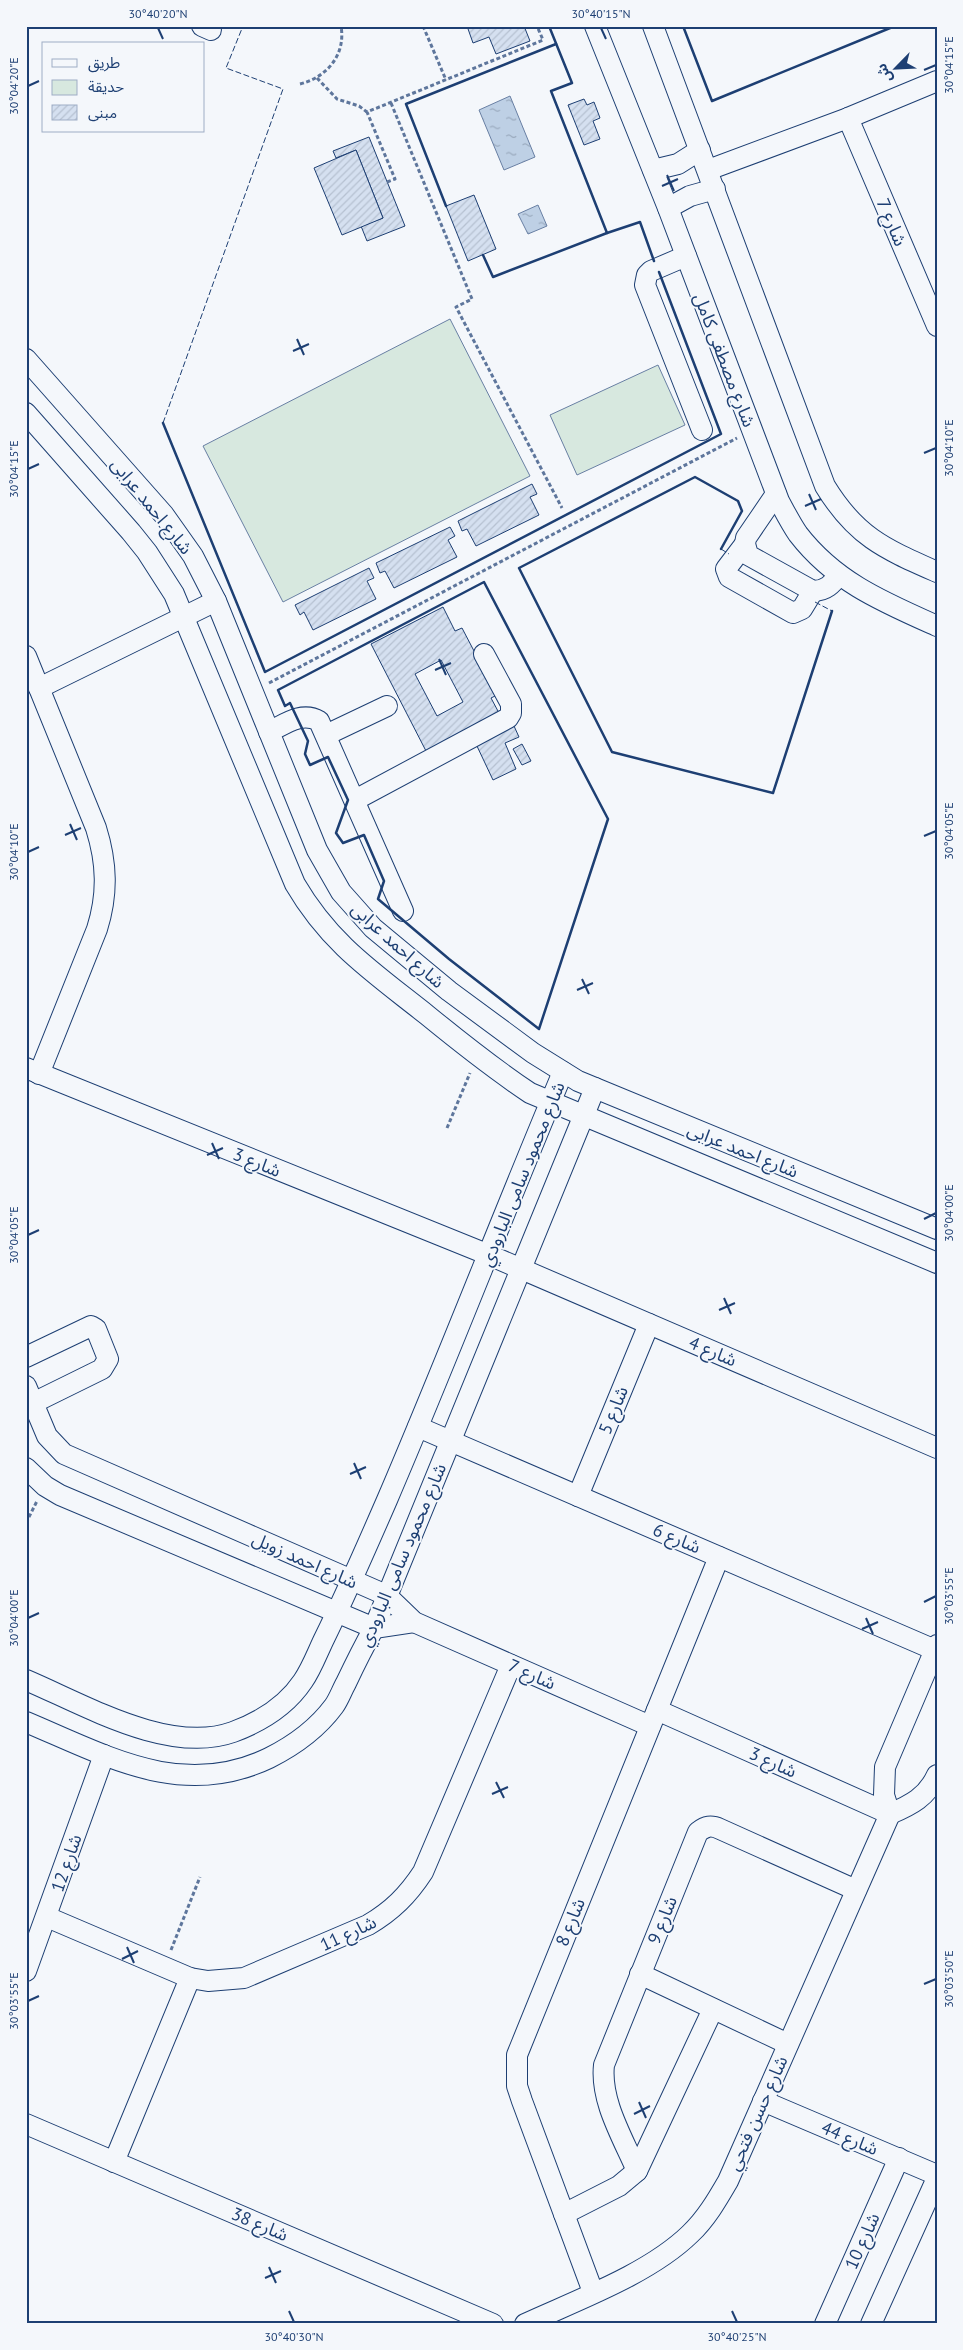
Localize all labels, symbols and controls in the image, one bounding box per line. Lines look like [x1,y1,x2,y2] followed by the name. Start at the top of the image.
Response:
[128,6,188,21] text: 30°40'20"N
[571,6,631,21] text: 30°40'15"N
[941,36,956,94] text: 30°04'15"E
[42,42,205,132] legend
[870,42,920,92] north arrow
[88,53,120,73] text: طريق
[6,57,21,115] text: 30°04'20"E
[872,61,896,86] text: ش
[88,77,124,96] text: حديقة
[88,103,117,122] text: مبنى
[869,195,912,251] street label: شارع 7
[686,290,761,431] street label: شارع مصطفى كامل
[941,419,956,477] text: 30°04'10"E
[6,440,21,498] text: 30°04'15"E
[104,453,198,561] street label: شارع احمد عرابى
[941,802,956,860] text: 30°04'05"E
[6,823,21,881] text: 30°04'10"E
[345,897,449,995] street label: شارع احمد عرابى
[474,1078,572,1271] street label: شارع محمود سامى البارودي
[683,1117,802,1185] street label: شارع احمد عرابى
[229,1142,284,1185] street label: شارع 3
[941,1184,956,1242] text: 30°04'00"E
[6,1206,21,1264] text: 30°04'05"E
[684,1331,740,1374] street label: شارع 4
[593,1383,636,1438] street label: شارع 5
[353,1460,454,1651] street label: شارع محمود سامى البارودي
[648,1518,704,1561] street label: شارع 6
[248,1527,361,1596] street label: شارع احمد زويل
[941,1567,956,1625] text: 30°03'55"E
[6,1589,21,1647] text: 30°04'00"E
[503,1653,559,1697] street label: شارع 7
[744,1741,800,1785] street label: شارع 3
[45,1831,89,1896] street label: شارع 12
[642,1893,685,1948] street label: شارع 9
[550,1895,593,1950] street label: شارع 8
[316,1910,381,1959] street label: شارع 11
[941,1950,956,2008] text: 30°03'50"E
[6,1972,21,2030] text: 30°03'55"E
[721,2052,795,2175] street label: شارع حسن فتحي
[817,2116,882,2163] street label: شارع 44
[227,2202,292,2249] street label: شارع 38
[839,2209,887,2274] street label: شارع 10
[264,2329,324,2344] text: 30°40'30"N
[707,2329,767,2344] text: 30°40'25"N

